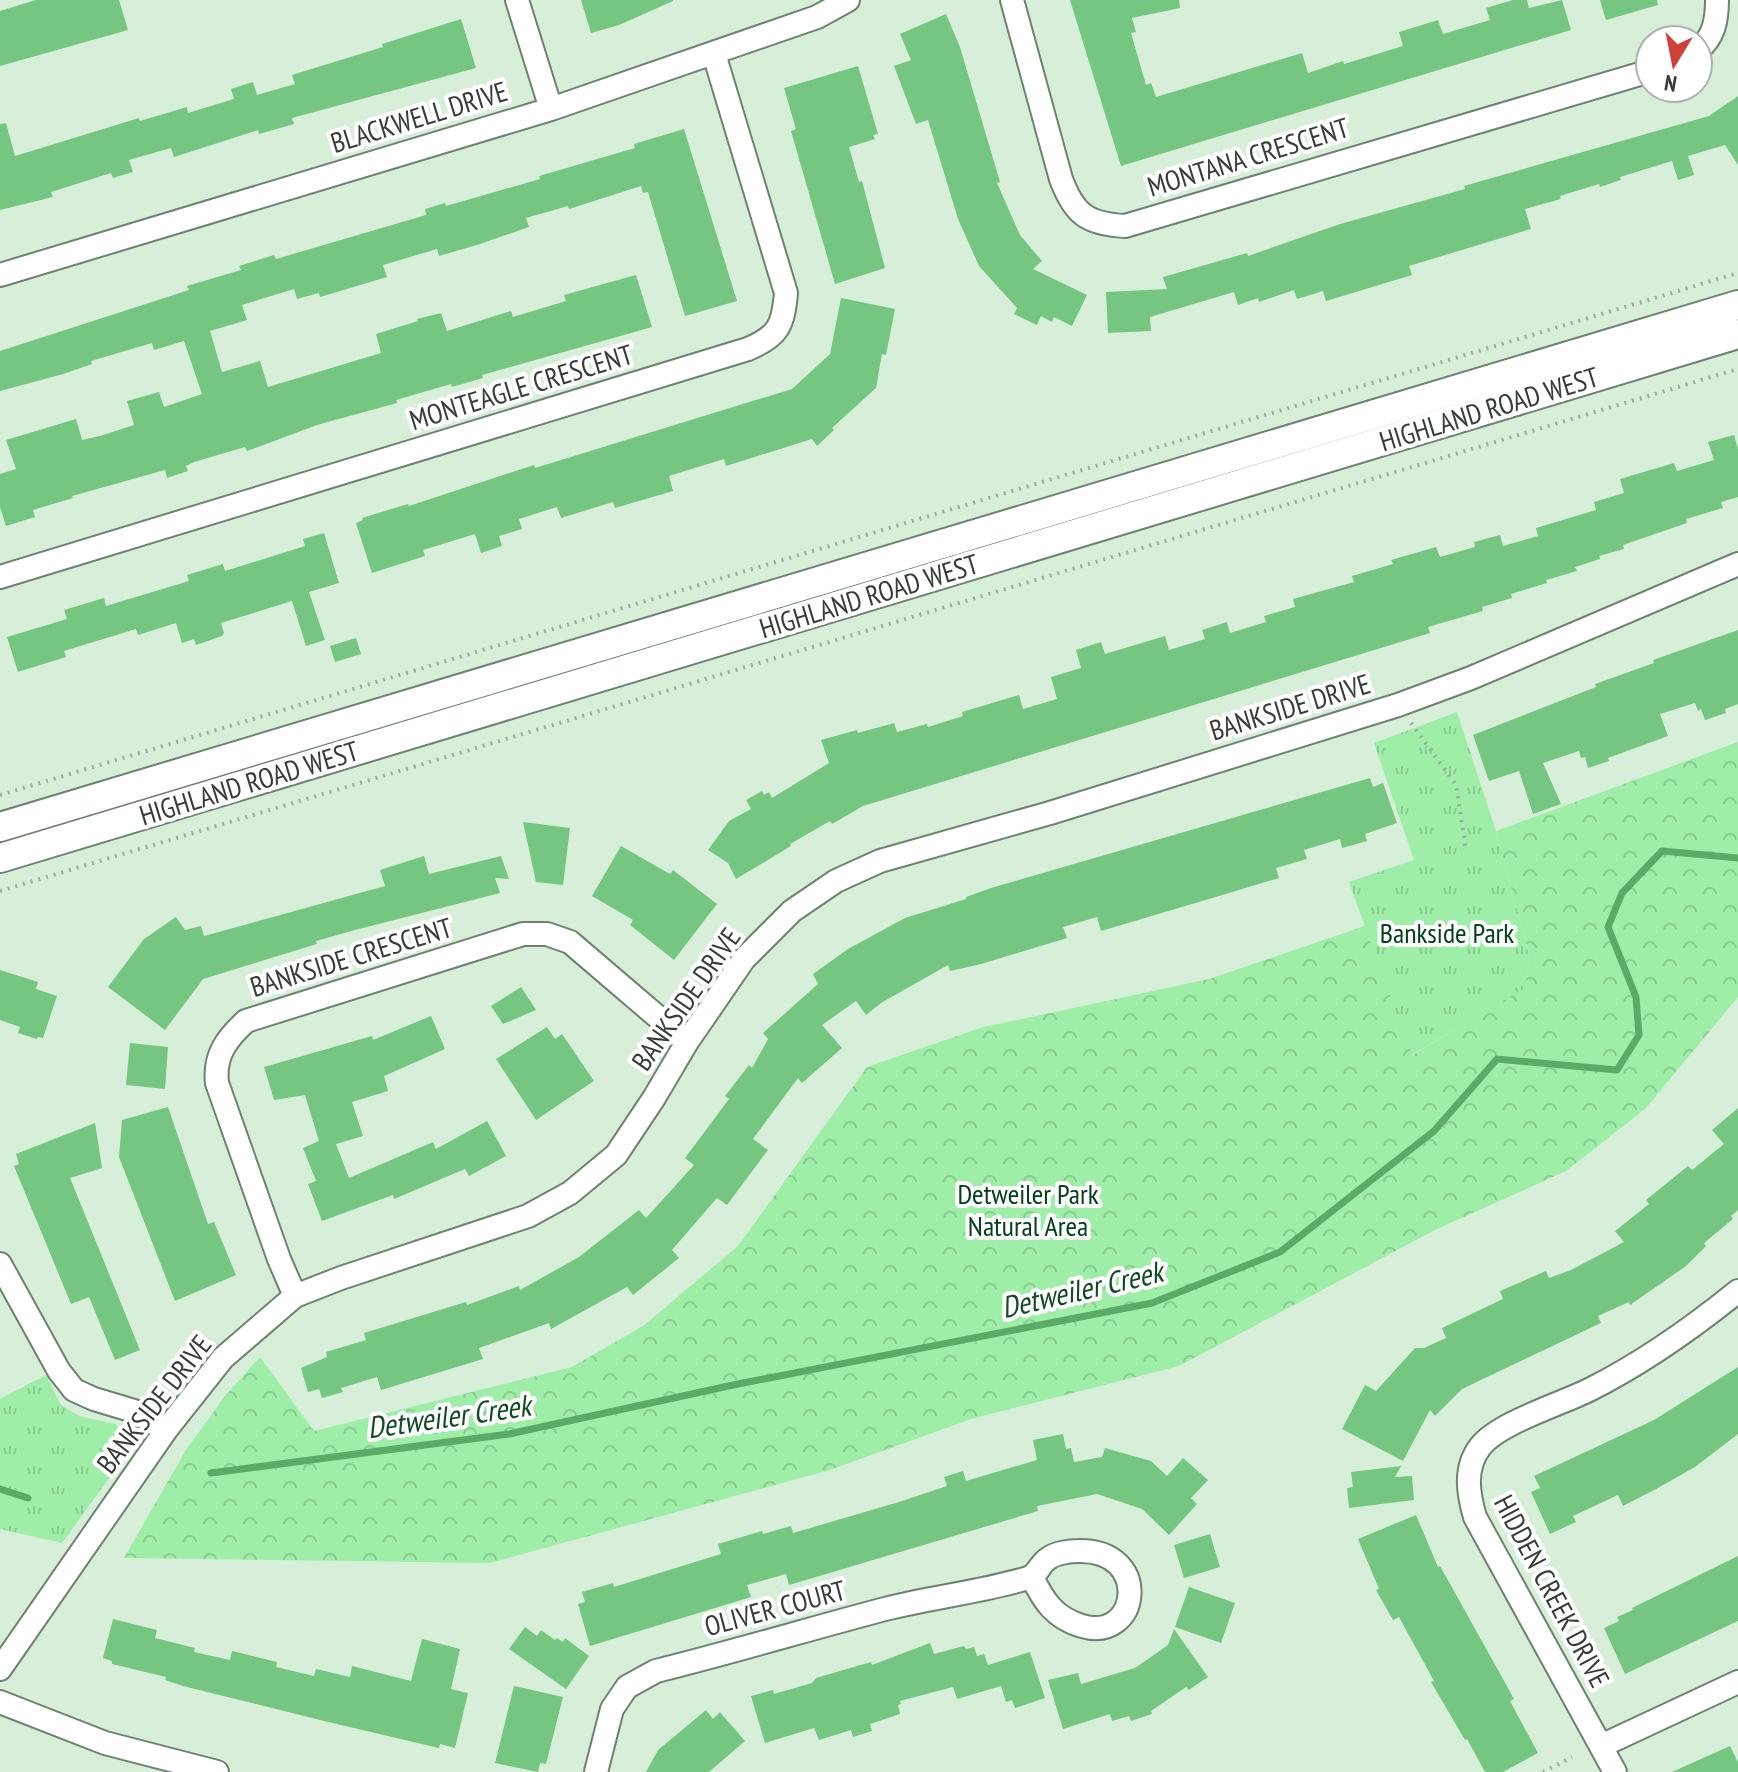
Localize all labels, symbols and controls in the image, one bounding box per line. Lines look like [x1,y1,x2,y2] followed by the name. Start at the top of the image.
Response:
[1634,24,1714,104] north arrow
[1662,69,1679,99] text: N
[326,72,512,161] street label: BLACKWELL DRIVE
[1143,108,1353,205] street label: MONTANA CRESCENT
[405,335,637,438] street label: MONTEAGLE CRESCENT
[1375,357,1603,459] street label: HIGHLAND ROAD WEST
[755,544,983,646] street label: HIGHLAND ROAD WEST
[1205,665,1375,748] street label: BANKSIDE DRIVE
[135,731,363,833] street label: HIGHLAND ROAD WEST
[245,908,457,1005] street label: BANKSIDE CRESCENT
[1380,914,1514,951] park label: Bankside Park
[623,920,748,1077] street label: BANKSIDE DRIVE
[957,1175,1099,1244] park label: Detweiler Park Natural Area
[997,1250,1169,1326] water label: Detweiler Creek
[88,1327,219,1481] street label: BANKSIDE DRIVE
[365,1384,536,1446] water label: Detweiler Creek
[1486,1488,1619,1693] street label: HIDDEN CREEK DRIVE
[700,1571,850,1644] street label: OLIVER COURT

